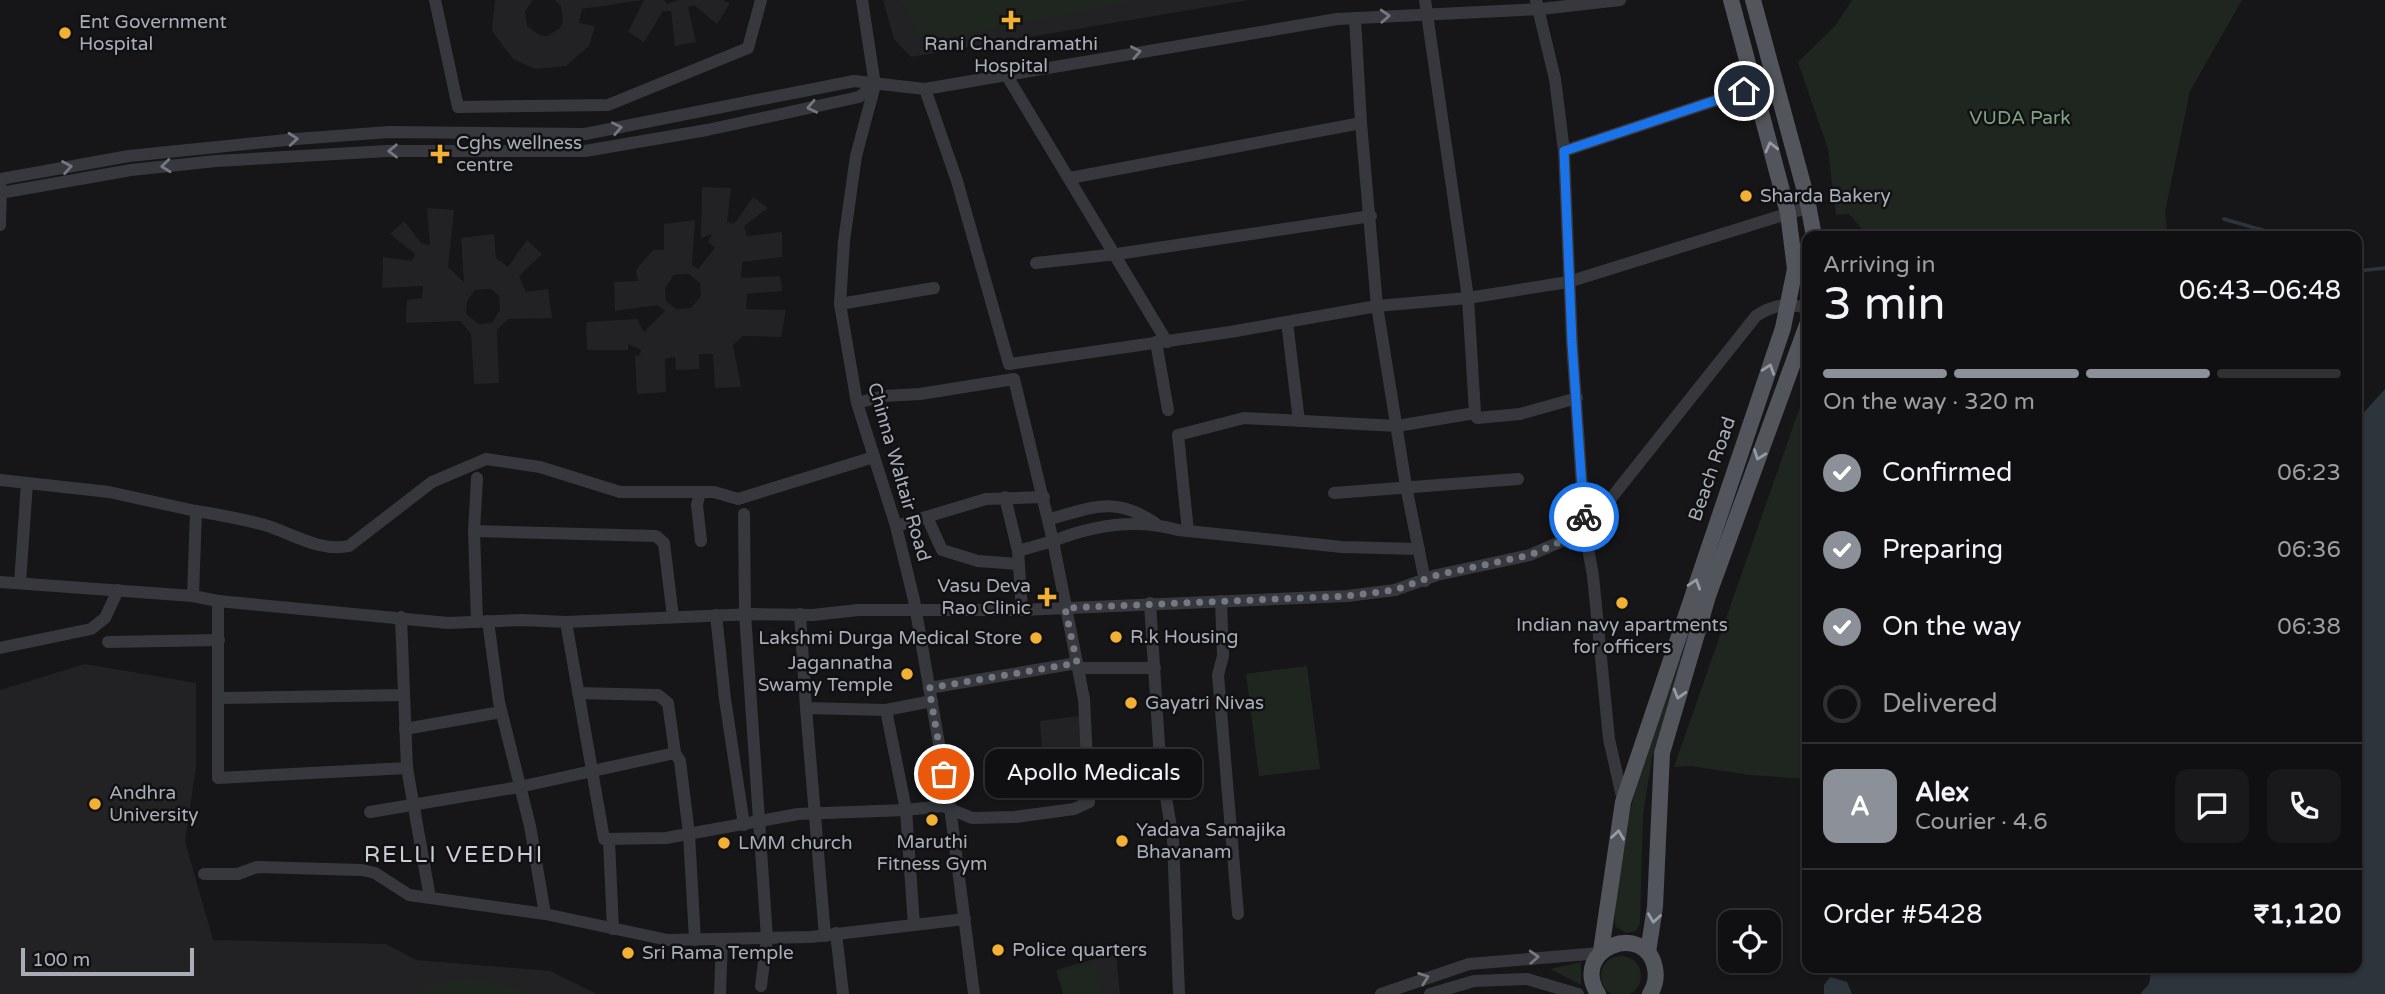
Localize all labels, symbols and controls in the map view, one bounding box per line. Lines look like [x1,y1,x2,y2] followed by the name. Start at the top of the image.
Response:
[1380,9,1391,24] one-way arrow
[1001,10,1021,30] marker: Rani Chandramathi Hospital
[79,11,227,55] place label: Ent Government Hospital
[57,25,73,41] marker: Ent Government Hospital
[924,33,1098,77] place label: Rani Chandramathi Hospital
[1130,45,1142,60] one-way arrow
[1714,61,1774,121] pin
[1725,72,1763,110] icon: home
[806,99,818,114] one-way arrow
[1969,107,2071,129] park label: VUDA Park
[611,121,623,136] one-way arrow
[288,132,299,147] one-way arrow
[456,132,582,176] place label: Cghs wellness centre
[1765,142,1779,154] one-way arrow
[387,143,398,159] one-way arrow
[430,144,450,164] marker: Cghs wellness centre
[160,159,172,174] one-way arrow
[61,160,73,175] one-way arrow
[1760,185,1891,207] place label: Sharda Bakery
[1738,188,1754,204] marker: Sharda Bakery
[1823,251,1936,279] text: Arriving in
[2179,275,2341,306] text: 06:43–06:48
[1823,277,1946,332] text: 3 min
[1761,363,1775,375] one-way arrow
[863,380,935,564] street label: Chinna Waltair Road
[1823,388,2035,416] text: On the way · 320 m
[1684,414,1740,524] street label: Beach Road
[1753,448,1767,461] one-way arrow
[1823,454,1861,492] icon: check
[1882,457,2012,488] text: Confirmed
[2277,459,2341,487] text: 06:23
[1549,482,1619,552] courier
[1565,498,1603,536] icon: bike
[1823,531,1861,569] icon: check
[1882,534,2003,565] text: Preparing
[2277,536,2341,564] text: 06:36
[937,575,1031,619] place label: Vasu Deva Rao Clinic
[1687,578,1701,590] one-way arrow
[1037,587,1057,607] marker: Vasu Deva Rao Clinic
[1614,595,1630,611] marker: Indian navy apartments for officers
[1823,608,1861,646] icon: check
[1882,611,2022,642] text: On the way
[2277,613,2341,641] text: 06:38
[1516,614,1728,658] place label: Indian navy apartments for officers
[1130,626,1238,648] place label: R.k Housing
[758,627,1022,649] place label: Lakshmi Durga Medical Store
[1108,629,1124,645] marker: R.k Housing
[1028,630,1044,646] marker: Lakshmi Durga Medical Store
[758,652,893,696] place label: Jagannatha Swamy Temple
[899,666,915,682] marker: Jagannatha Swamy Temple
[1673,688,1688,700] one-way arrow
[1882,688,1998,719] text: Delivered
[1145,692,1264,714] place label: Gayatri Nivas
[1123,695,1139,711] marker: Gayatri Nivas
[914,744,974,804] pin
[986,750,1203,798] callout: Apollo Medicals
[925,755,963,793] icon: bag
[1006,759,1181,787] text: Apollo Medicals
[2175,769,2249,843] button: chat
[2267,769,2341,843] button: phone
[1915,777,1969,808] text: Alex
[109,782,199,826] place label: Andhra University
[1850,791,1870,822] text: A
[87,796,103,812] marker: Andhra University
[1915,808,2048,836] text: Courier · 4.6
[924,812,940,828] marker: Maruthi Fitness Gym
[1136,819,1286,863] place label: Yadava Samajika Bhavanam
[1611,829,1626,841] one-way arrow
[877,831,987,875] place label: Maruthi Fitness Gym
[738,832,852,854] place label: LMM church
[1114,833,1130,849] marker: Yadava Samajika Bhavanam
[716,835,732,851] marker: LMM church
[364,841,544,869] district label: RELLI VEEDHI
[1823,899,1983,930] text: Order #5428
[2254,899,2341,930] text: ₹1,120
[1718,910,1781,973] map controls
[1718,910,1781,973] button: locate
[1646,913,1661,924] one-way arrow
[1012,939,1147,961] place label: Police quarters
[642,942,794,964] place label: Sri Rama Temple
[990,942,1006,958] marker: Police quarters
[21,945,194,977] scale bar
[620,945,636,961] marker: Sri Rama Temple
[32,949,90,971] text: 100 m
[1529,950,1540,965] one-way arrow
[1418,972,1430,986] one-way arrow

